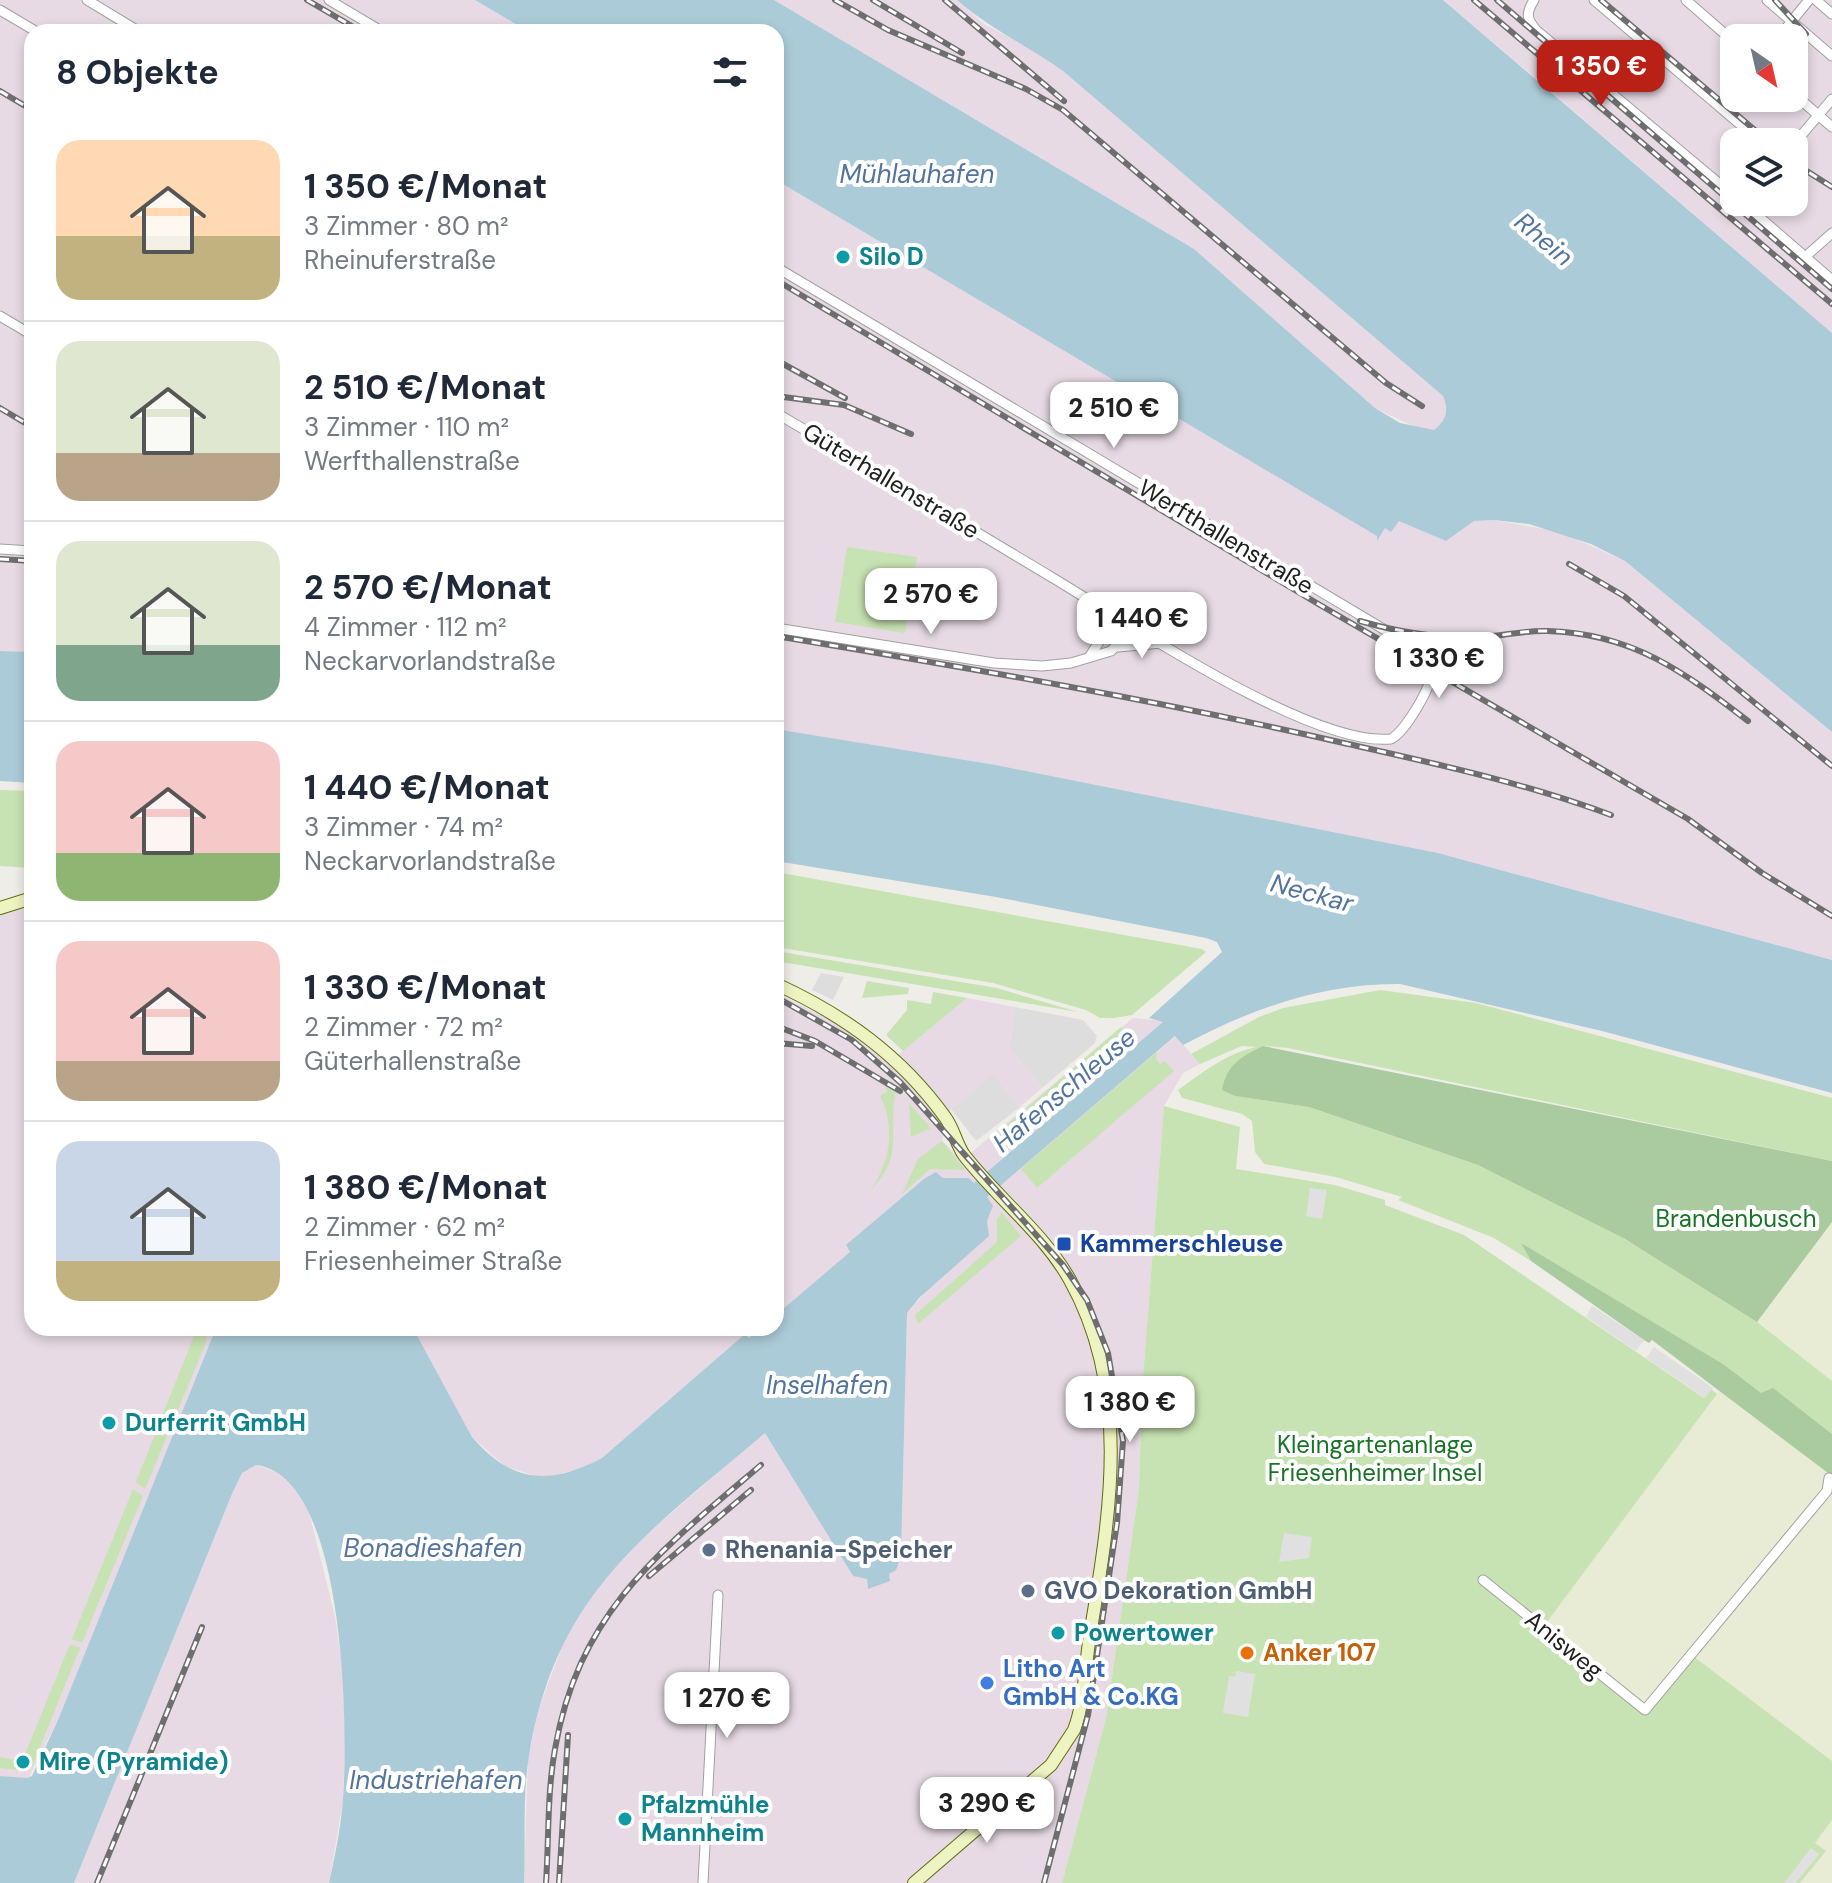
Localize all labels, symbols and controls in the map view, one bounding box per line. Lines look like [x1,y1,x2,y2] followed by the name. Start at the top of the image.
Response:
[1720,24,1808,112] north arrow
[1720,24,1808,216] map controls
[1527,40,1675,108] pin: 1 350 €
[1555,49,1647,83] text: 1 350 €
[56,50,219,95] text: 8 Objekte
[708,50,752,94] icon: filters
[1720,128,1808,216] button: layers
[840,157,994,191] water label: Mühlauhafen
[304,164,547,209] text: 1 350 €/Monat
[120,172,216,268] icon: home
[1508,205,1580,273] water label: Rhein
[304,209,509,243] text: 3 Zimmer · 80 m²
[859,241,924,272] place label: Silo D
[304,243,496,277] text: Rheinuferstraße
[834,248,852,266] marker: Silo D
[304,365,546,410] text: 2 510 €/Monat
[120,373,216,469] icon: home
[1040,382,1188,450] pin: 2 510 €
[1068,391,1160,425] text: 2 510 €
[304,410,509,444] text: 3 Zimmer · 110 m²
[797,416,985,545] street label: Güterhallenstraße
[304,444,520,478] text: Werfthallenstraße
[1133,472,1320,601] street label: Werfthallenstraße
[304,565,552,610] text: 2 570 €/Monat
[857,568,1005,636] pin: 2 570 €
[120,573,216,669] icon: home
[883,577,979,611] text: 2 570 €
[1068,592,1216,660] pin: 1 440 €
[1095,601,1189,635] text: 1 440 €
[304,610,507,644] text: 4 Zimmer · 112 m²
[1365,632,1513,700] pin: 1 330 €
[1393,641,1485,675] text: 1 330 €
[304,644,556,678] text: Neckarvorlandstraße
[304,765,550,810] text: 1 440 €/Monat
[120,773,216,869] icon: home
[304,810,503,844] text: 3 Zimmer · 74 m²
[304,844,556,878] text: Neckarvorlandstraße
[1267,866,1358,921] water label: Neckar
[304,965,547,1010] text: 1 330 €/Monat
[120,973,216,1069] icon: home
[304,1010,503,1044] text: 2 Zimmer · 72 m²
[986,1020,1142,1160] water label: Hafenschleuse
[304,1044,521,1078] text: Güterhallenstraße
[304,1165,548,1210] text: 1 380 €/Monat
[120,1173,216,1269] icon: home
[1656,1203,1817,1234] park label: Brandenbusch
[304,1210,505,1244] text: 2 Zimmer · 62 m²
[1080,1228,1283,1259] place label: Kammerschleuse
[1055,1235,1073,1253] marker: Kammerschleuse
[304,1244,562,1278] text: Friesenheimer Straße
[766,1368,888,1402] water label: Inselhafen
[1056,1376,1204,1444] pin: 1 380 €
[1084,1385,1176,1419] text: 1 380 €
[125,1407,306,1438] place label: Durferrit GmbH
[100,1414,118,1432] marker: Durferrit GmbH
[1268,1429,1482,1488] park label: Kleingartenanlage Friesenheimer Insel
[344,1531,522,1565] water label: Bonadieshafen
[725,1534,953,1565] place label: Rhenania-Speicher
[700,1541,718,1559] marker: Rhenania-Speicher
[1044,1575,1312,1606] place label: GVO Dekoration GmbH
[1019,1582,1037,1600] marker: GVO Dekoration GmbH
[1519,1604,1610,1686] street label: Anisweg
[1074,1617,1214,1648] place label: Powertower
[1049,1624,1067,1642] marker: Powertower
[1263,1637,1376,1668] place label: Anker 107
[1238,1644,1256,1662] marker: Anker 107
[1003,1653,1179,1712] place label: Litho Art GmbH & Co.KG
[653,1672,801,1740] pin: 1 270 €
[978,1674,996,1692] marker: Litho Art GmbH & Co.KG
[682,1681,772,1715] text: 1 270 €
[39,1746,228,1777] place label: Mire (Pyramide)
[14,1753,32,1771] marker: Mire (Pyramide)
[349,1763,523,1797] water label: Industriehafen
[913,1777,1061,1845] pin: 3 290 €
[938,1786,1036,1820] text: 3 290 €
[641,1789,769,1848] place label: Pfalzmühle Mannheim
[616,1810,634,1828] marker: Pfalzmühle Mannheim

